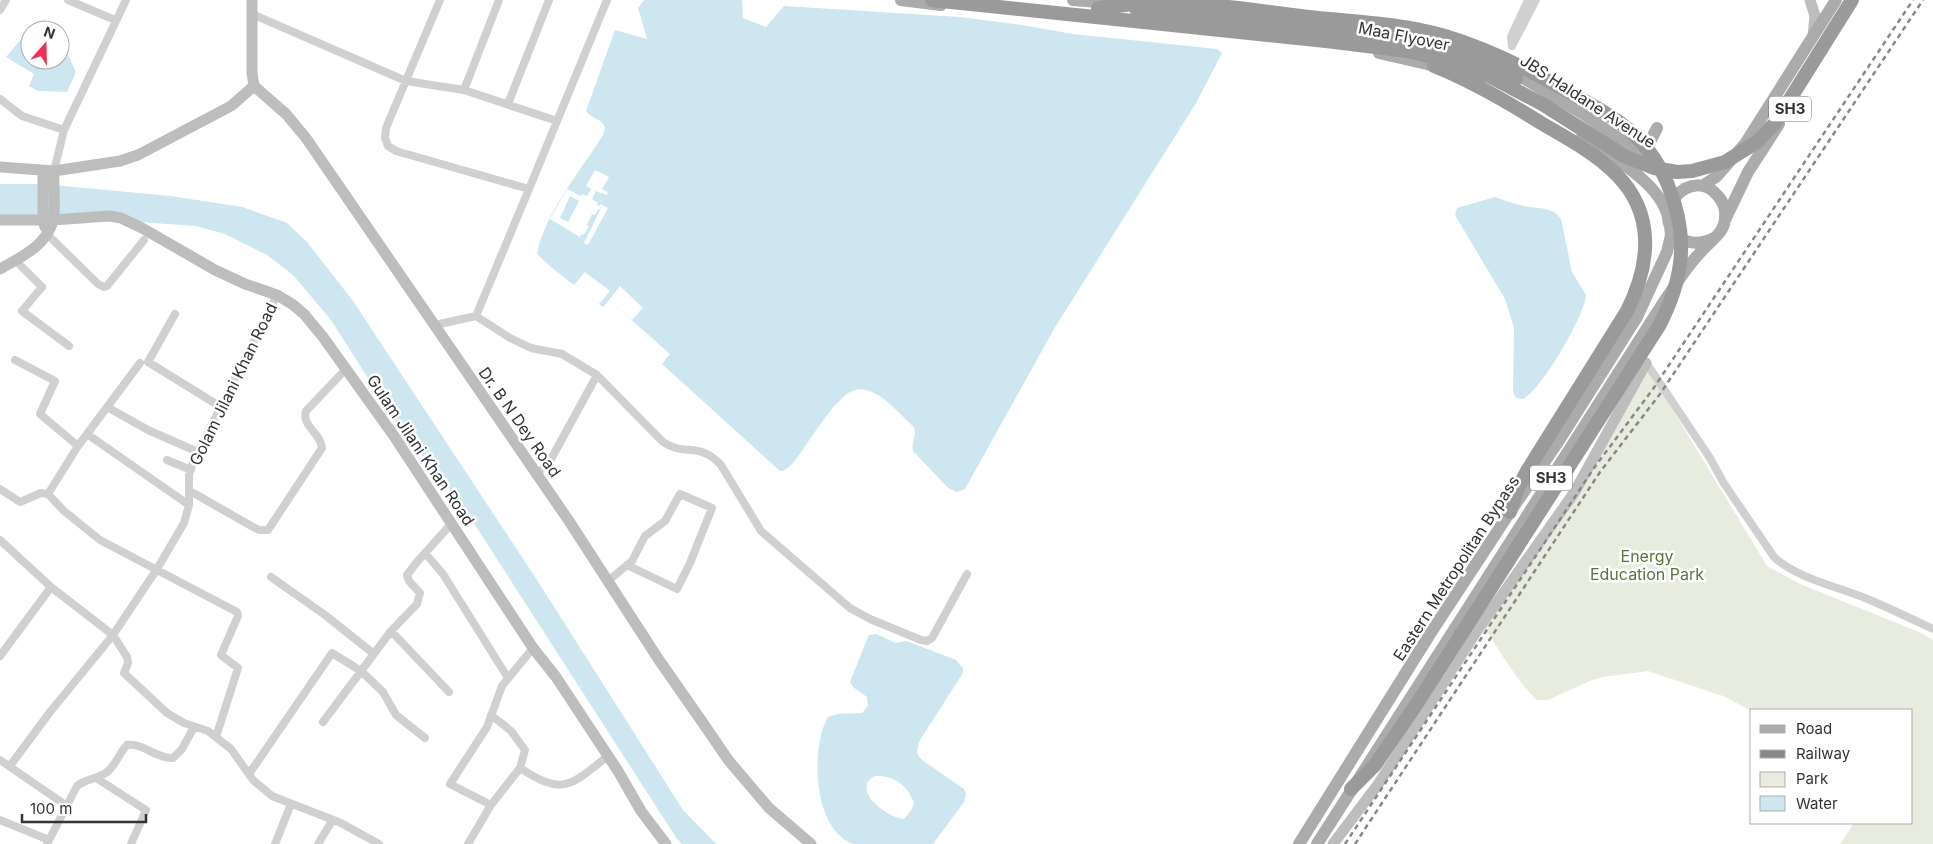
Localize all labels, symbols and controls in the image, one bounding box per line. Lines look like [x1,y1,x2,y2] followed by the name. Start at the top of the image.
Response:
[1357,17,1451,55] street label: Maa Flyover
[20,20,70,70] north arrow
[42,23,58,42] text: N
[1517,50,1659,152] street label: JBS Haldane Avenue
[1769,96,1811,122] road number: SH3
[185,299,281,469] street label: Golam Jilani Khan Road
[475,363,565,481] street label: Dr. B N Dey Road
[363,371,479,529] street label: Gulam Jilani Khan Road
[1530,466,1572,490] road number: SH3
[1389,472,1523,664] street label: Eastern Metropolitan Bypass
[1590,546,1704,584] park label: Energy Education Park
[1750,709,1913,824] legend
[1796,719,1832,738] text: Road
[1796,744,1851,763] text: Railway
[1796,769,1829,788] text: Park
[22,792,146,824] scale bar
[1796,794,1838,813] text: Water
[30,799,72,818] text: 100 m

